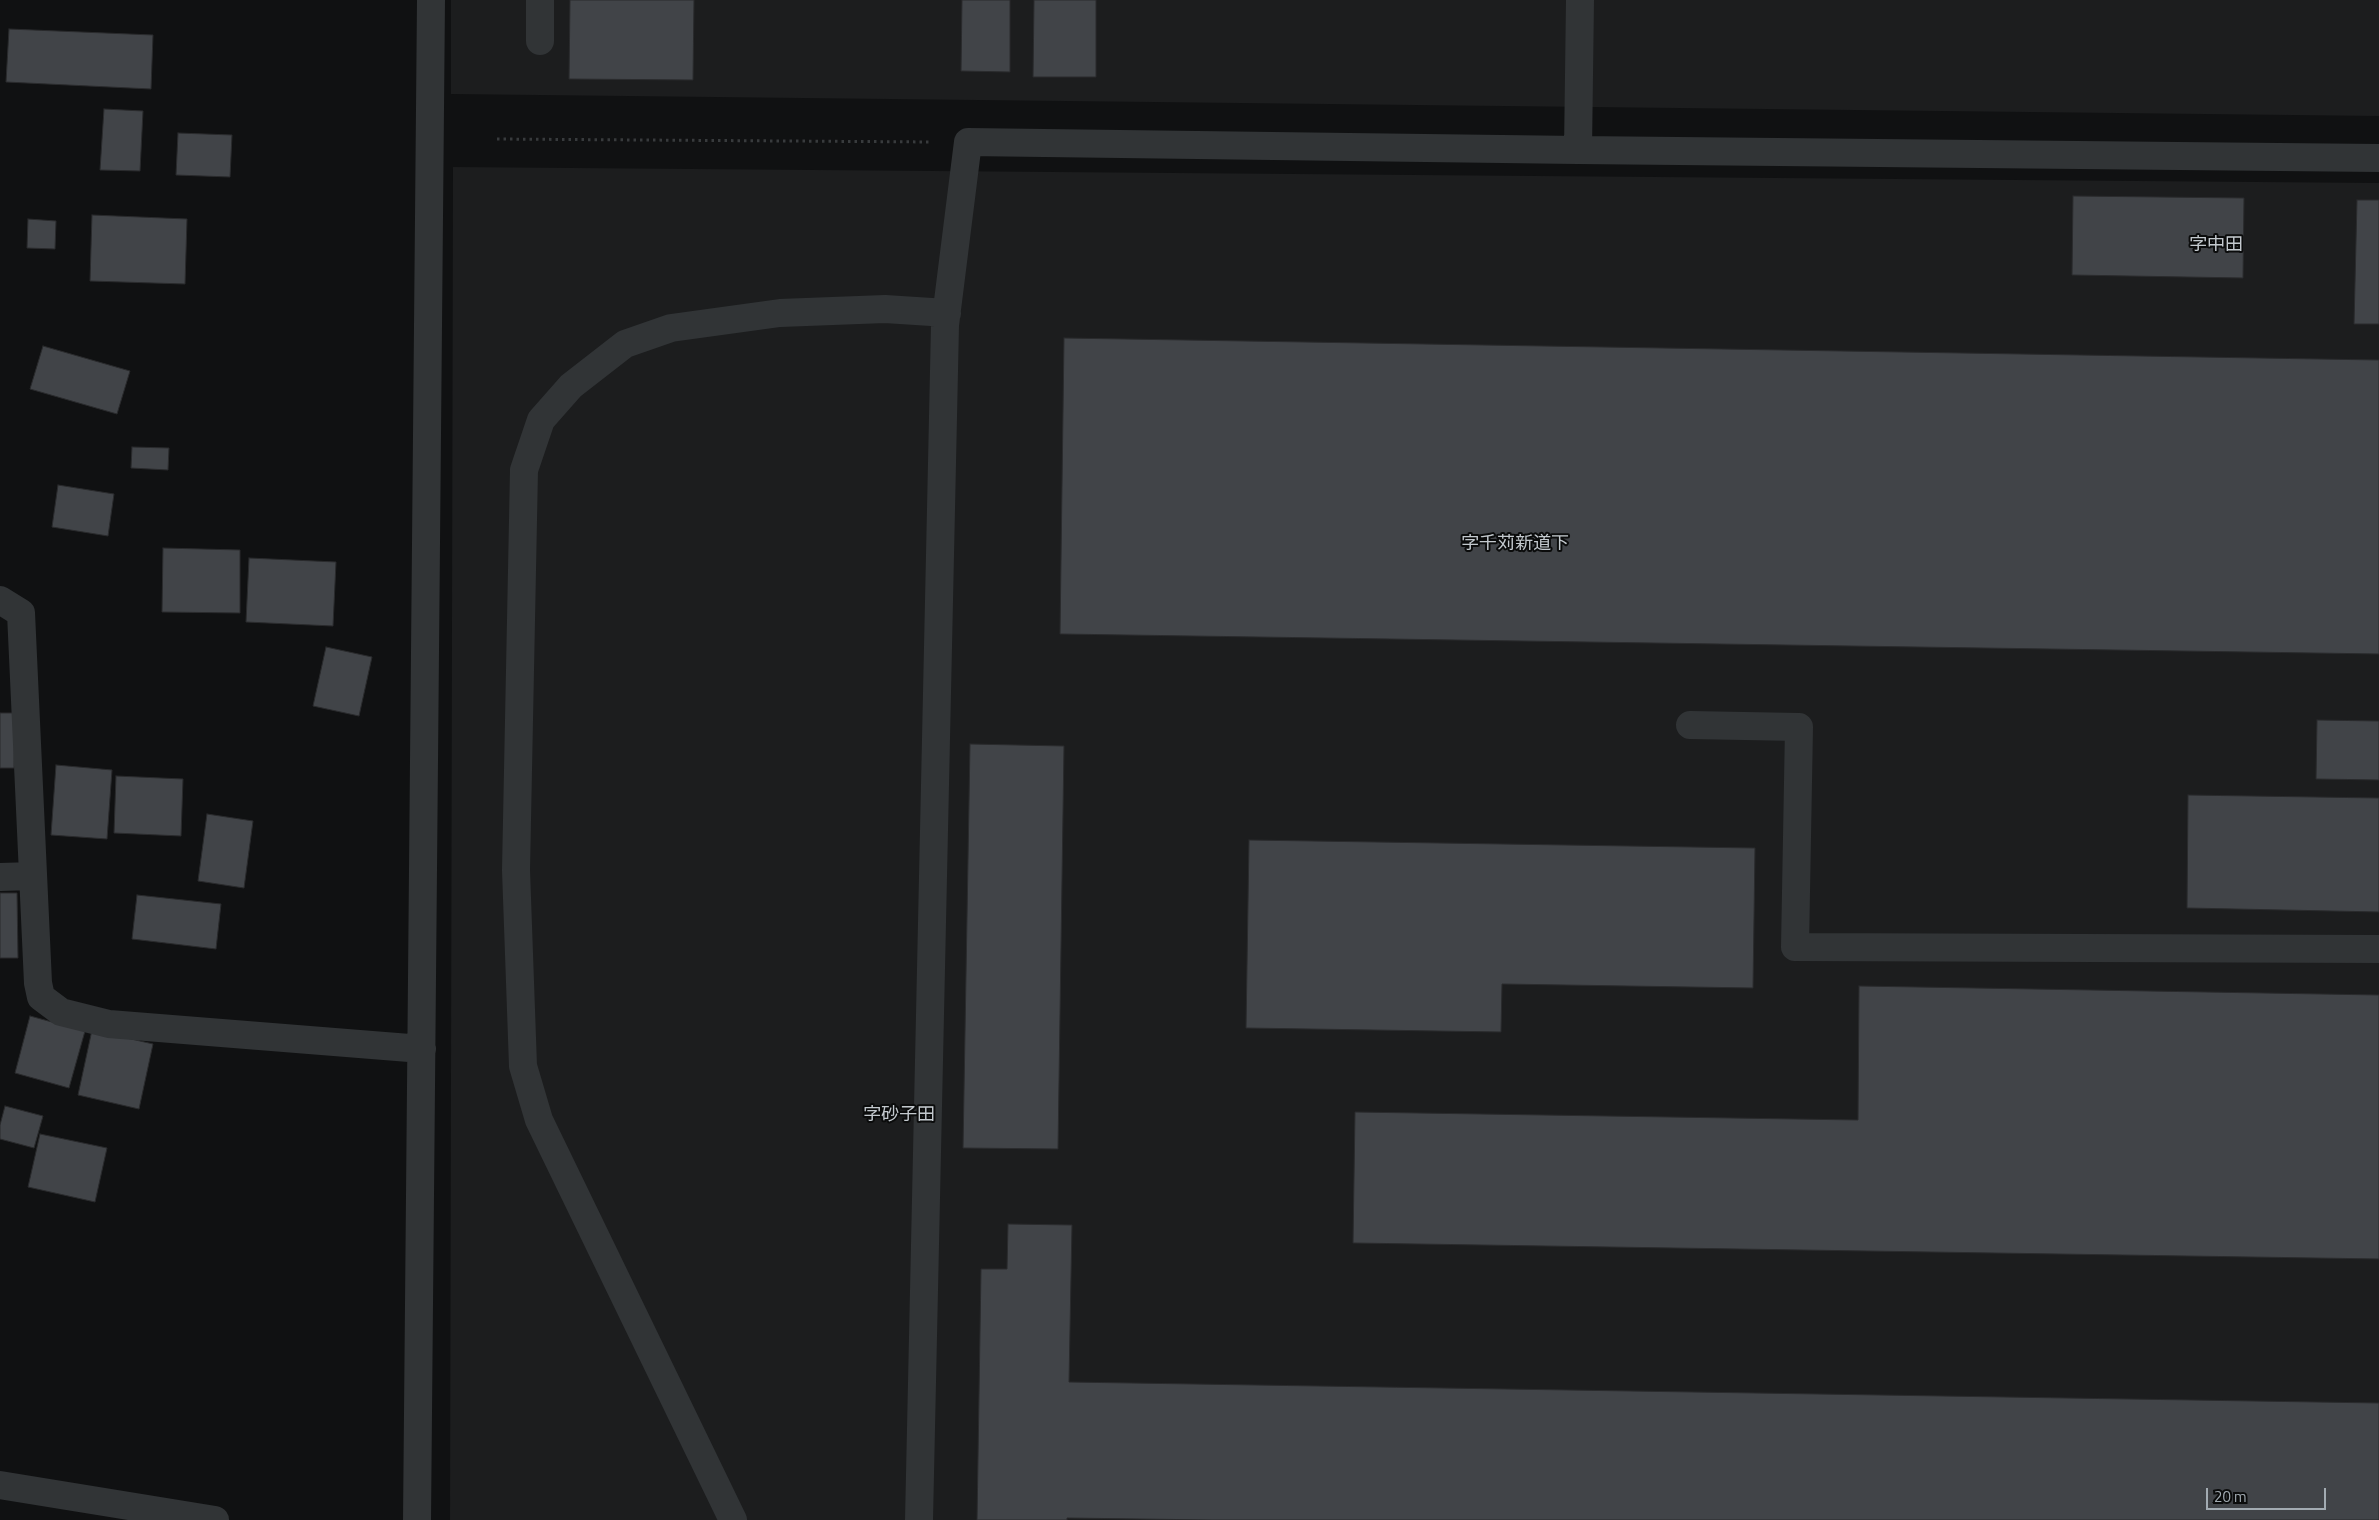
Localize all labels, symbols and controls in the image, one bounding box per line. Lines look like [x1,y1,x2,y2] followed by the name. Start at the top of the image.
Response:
[2189,235,2243,257] district label: 字中田
[1461,534,1569,556] district label: 字千苅新道下
[863,1105,935,1127] district label: 字砂子田
[2209,1478,2329,1510] scale bar
[2214,1485,2247,1508] text: 20 m

